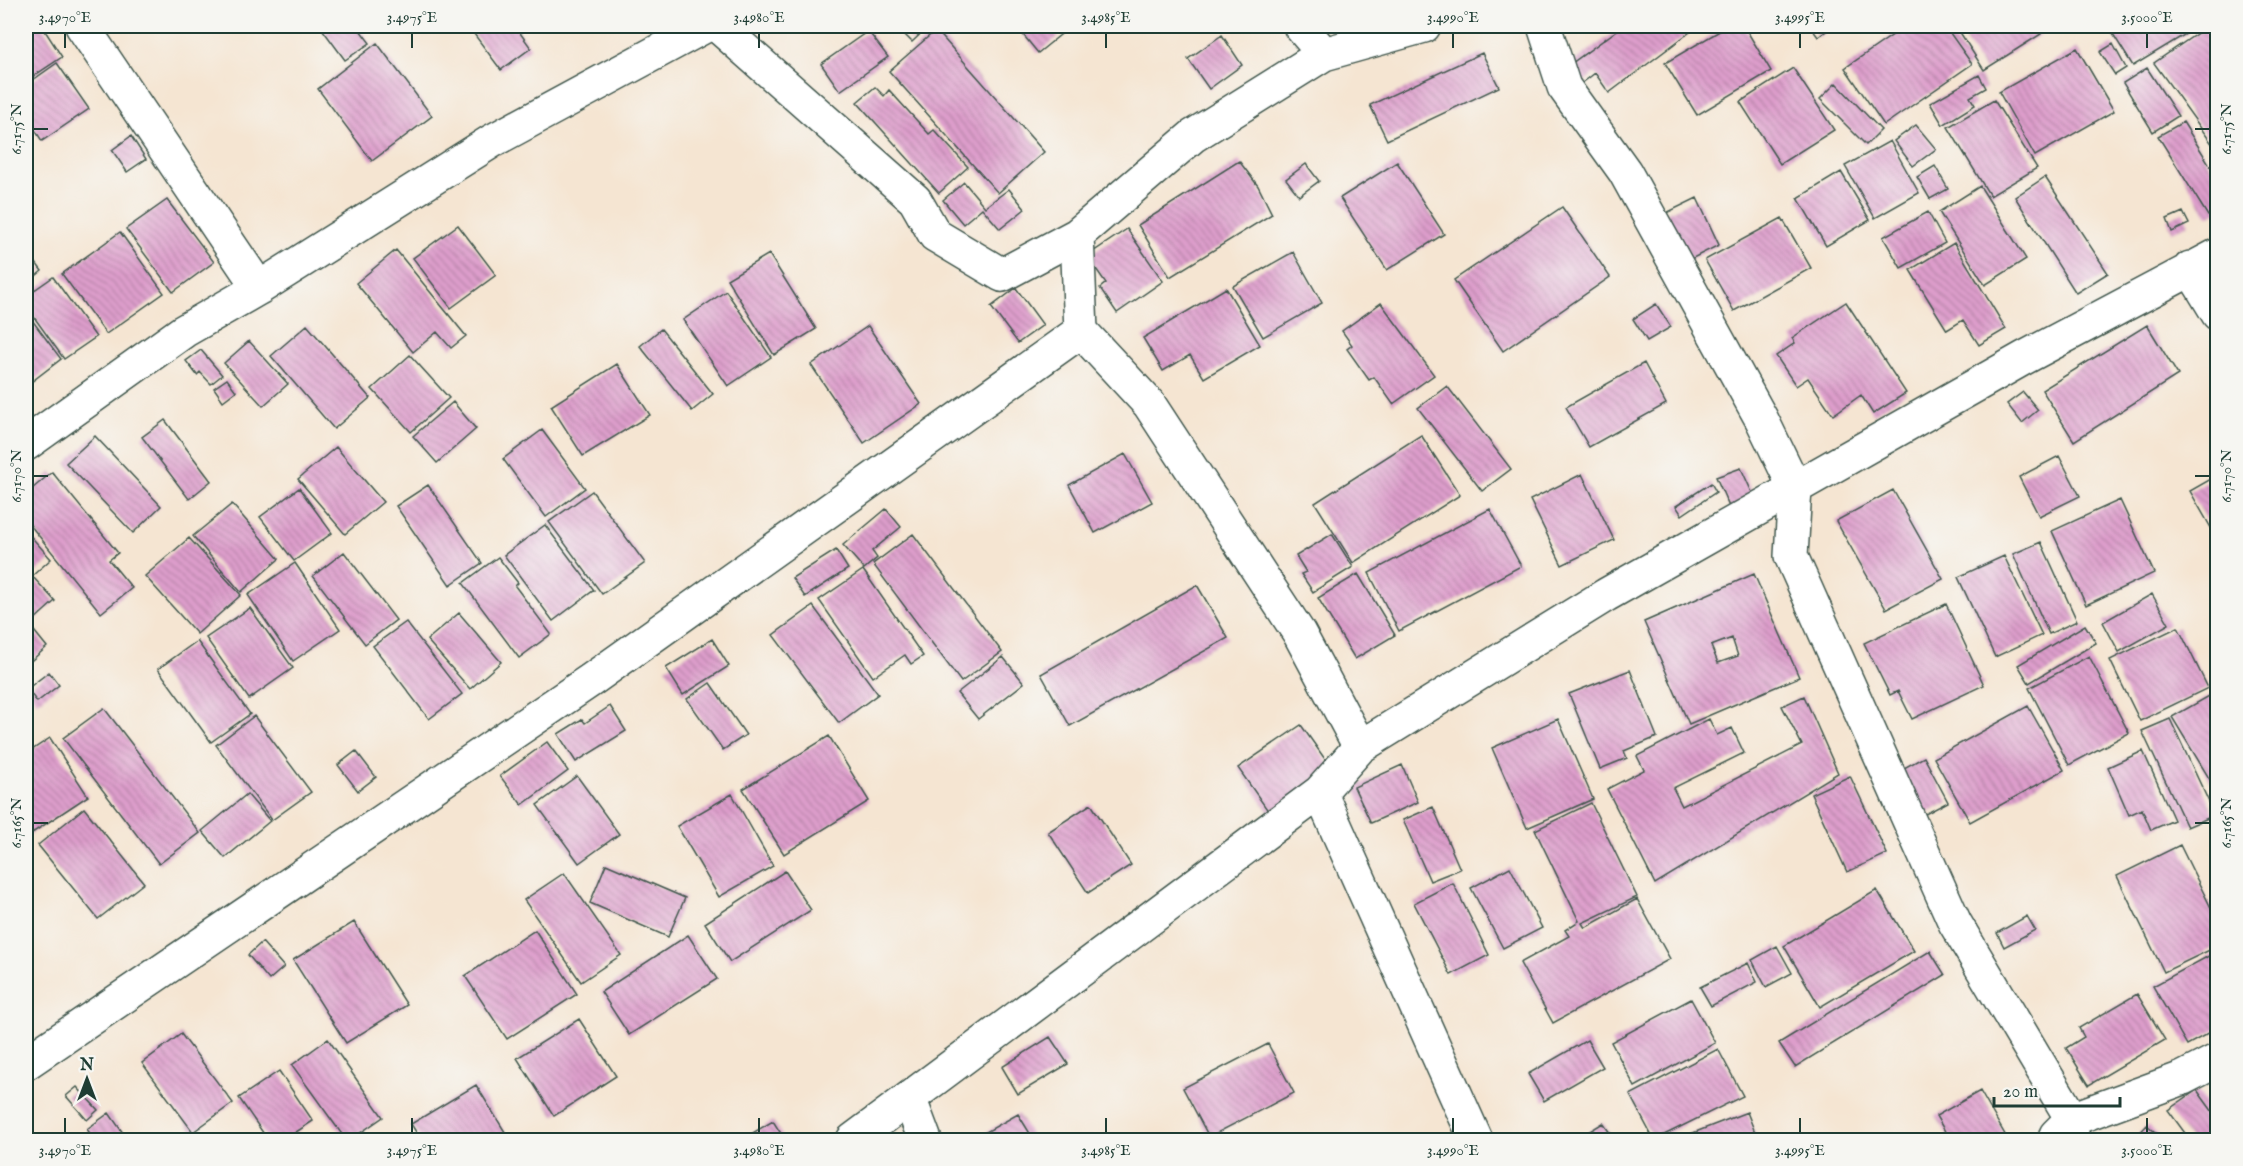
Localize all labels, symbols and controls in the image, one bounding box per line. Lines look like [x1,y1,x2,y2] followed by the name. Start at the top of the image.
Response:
[39,8,91,27] text: 3.4970°E
[387,8,437,27] text: 3.4975°E
[733,8,785,27] text: 3.4980°E
[1081,8,1131,27] text: 3.4985°E
[1427,8,1479,27] text: 3.4990°E
[1775,8,1825,27] text: 3.4995°E
[2121,8,2173,27] text: 3.5000°E
[7,103,26,155] text: 6.7175°N
[2217,103,2236,155] text: 6.7175°N
[7,449,26,503] text: 6.7170°N
[2217,449,2236,503] text: 6.7170°N
[7,798,26,848] text: 6.7165°N
[2217,798,2236,848] text: 6.7165°N
[57,1049,117,1109] north arrow
[79,1056,94,1076] text: N
[1994,1070,2120,1108] scale bar
[2003,1081,2038,1104] text: 20 m
[39,1141,91,1160] text: 3.4970°E
[387,1141,437,1160] text: 3.4975°E
[733,1141,785,1160] text: 3.4980°E
[1081,1141,1131,1160] text: 3.4985°E
[1427,1141,1479,1160] text: 3.4990°E
[1775,1141,1825,1160] text: 3.4995°E
[2121,1141,2173,1160] text: 3.5000°E

